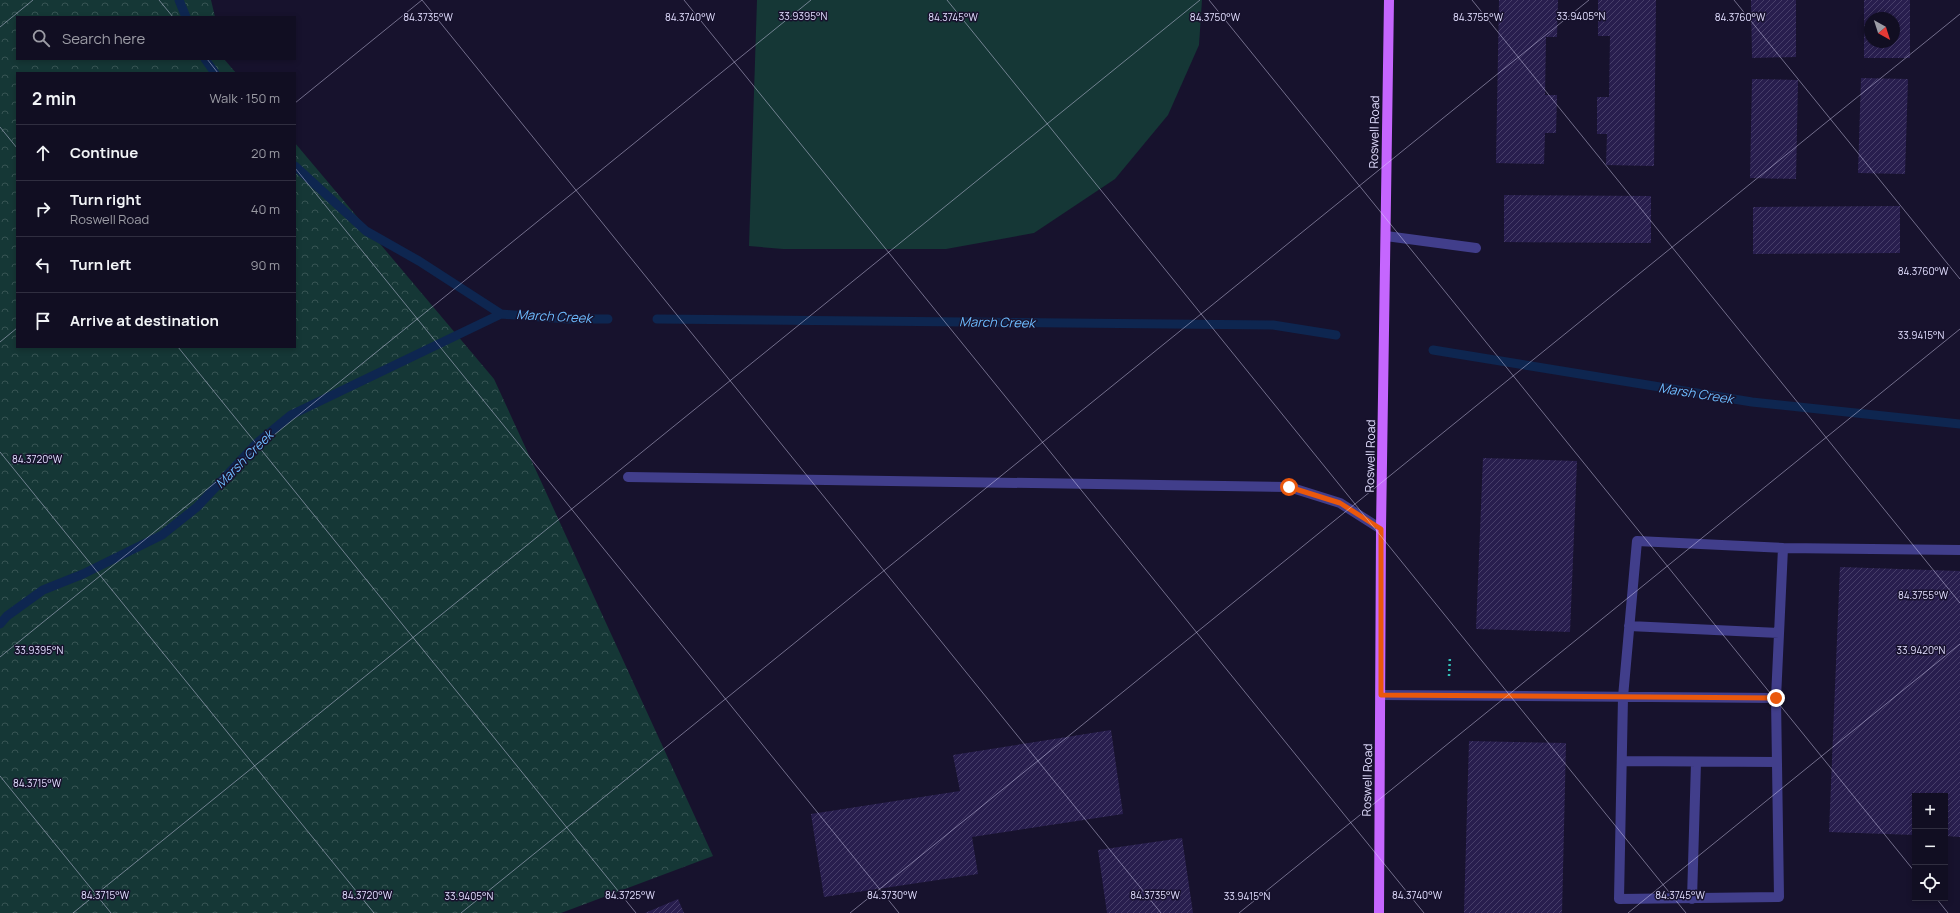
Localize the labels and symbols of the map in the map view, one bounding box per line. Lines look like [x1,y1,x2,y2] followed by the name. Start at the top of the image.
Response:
[779,9,827,23] text: 33.9395°N
[1557,9,1606,23] text: 33.9405°N
[403,10,454,24] text: 84.3735°W
[665,10,716,24] text: 84.3740°W
[928,10,978,24] text: 84.3745°W
[1190,10,1241,24] text: 84.3750°W
[1453,10,1504,24] text: 84.3755°W
[1715,10,1766,24] text: 84.3760°W
[1864,12,1900,48] north arrow
[1365,95,1383,169] street label: Roswell Road
[1898,264,1949,278] text: 84.3760°W
[516,305,595,327] water label: March Creek
[959,312,1038,332] water label: March Creek
[1898,328,1945,342] text: 33.9415°N
[1657,378,1737,408] water label: Marsh Creek
[1361,419,1379,493] street label: Roswell Road
[211,424,279,492] water label: Marsh Creek
[12,452,63,466] text: 84.3720°W
[1280,478,1298,496] route start
[1898,588,1949,602] text: 84.3755°W
[15,643,63,657] text: 33.9395°N
[1897,643,1946,657] text: 33.9420°N
[1767,689,1785,707] route end
[1358,743,1376,817] street label: Roswell Road
[13,776,62,790] text: 84.3715°W
[81,888,130,902] text: 84.3715°W
[342,888,393,902] text: 84.3720°W
[605,888,656,902] text: 84.3725°W
[867,888,918,902] text: 84.3730°W
[1130,888,1181,902] text: 84.3735°W
[1392,888,1443,902] text: 84.3740°W
[1655,888,1705,902] text: 84.3745°W
[445,889,494,903] text: 33.9405°N
[1224,889,1271,903] text: 33.9415°N

